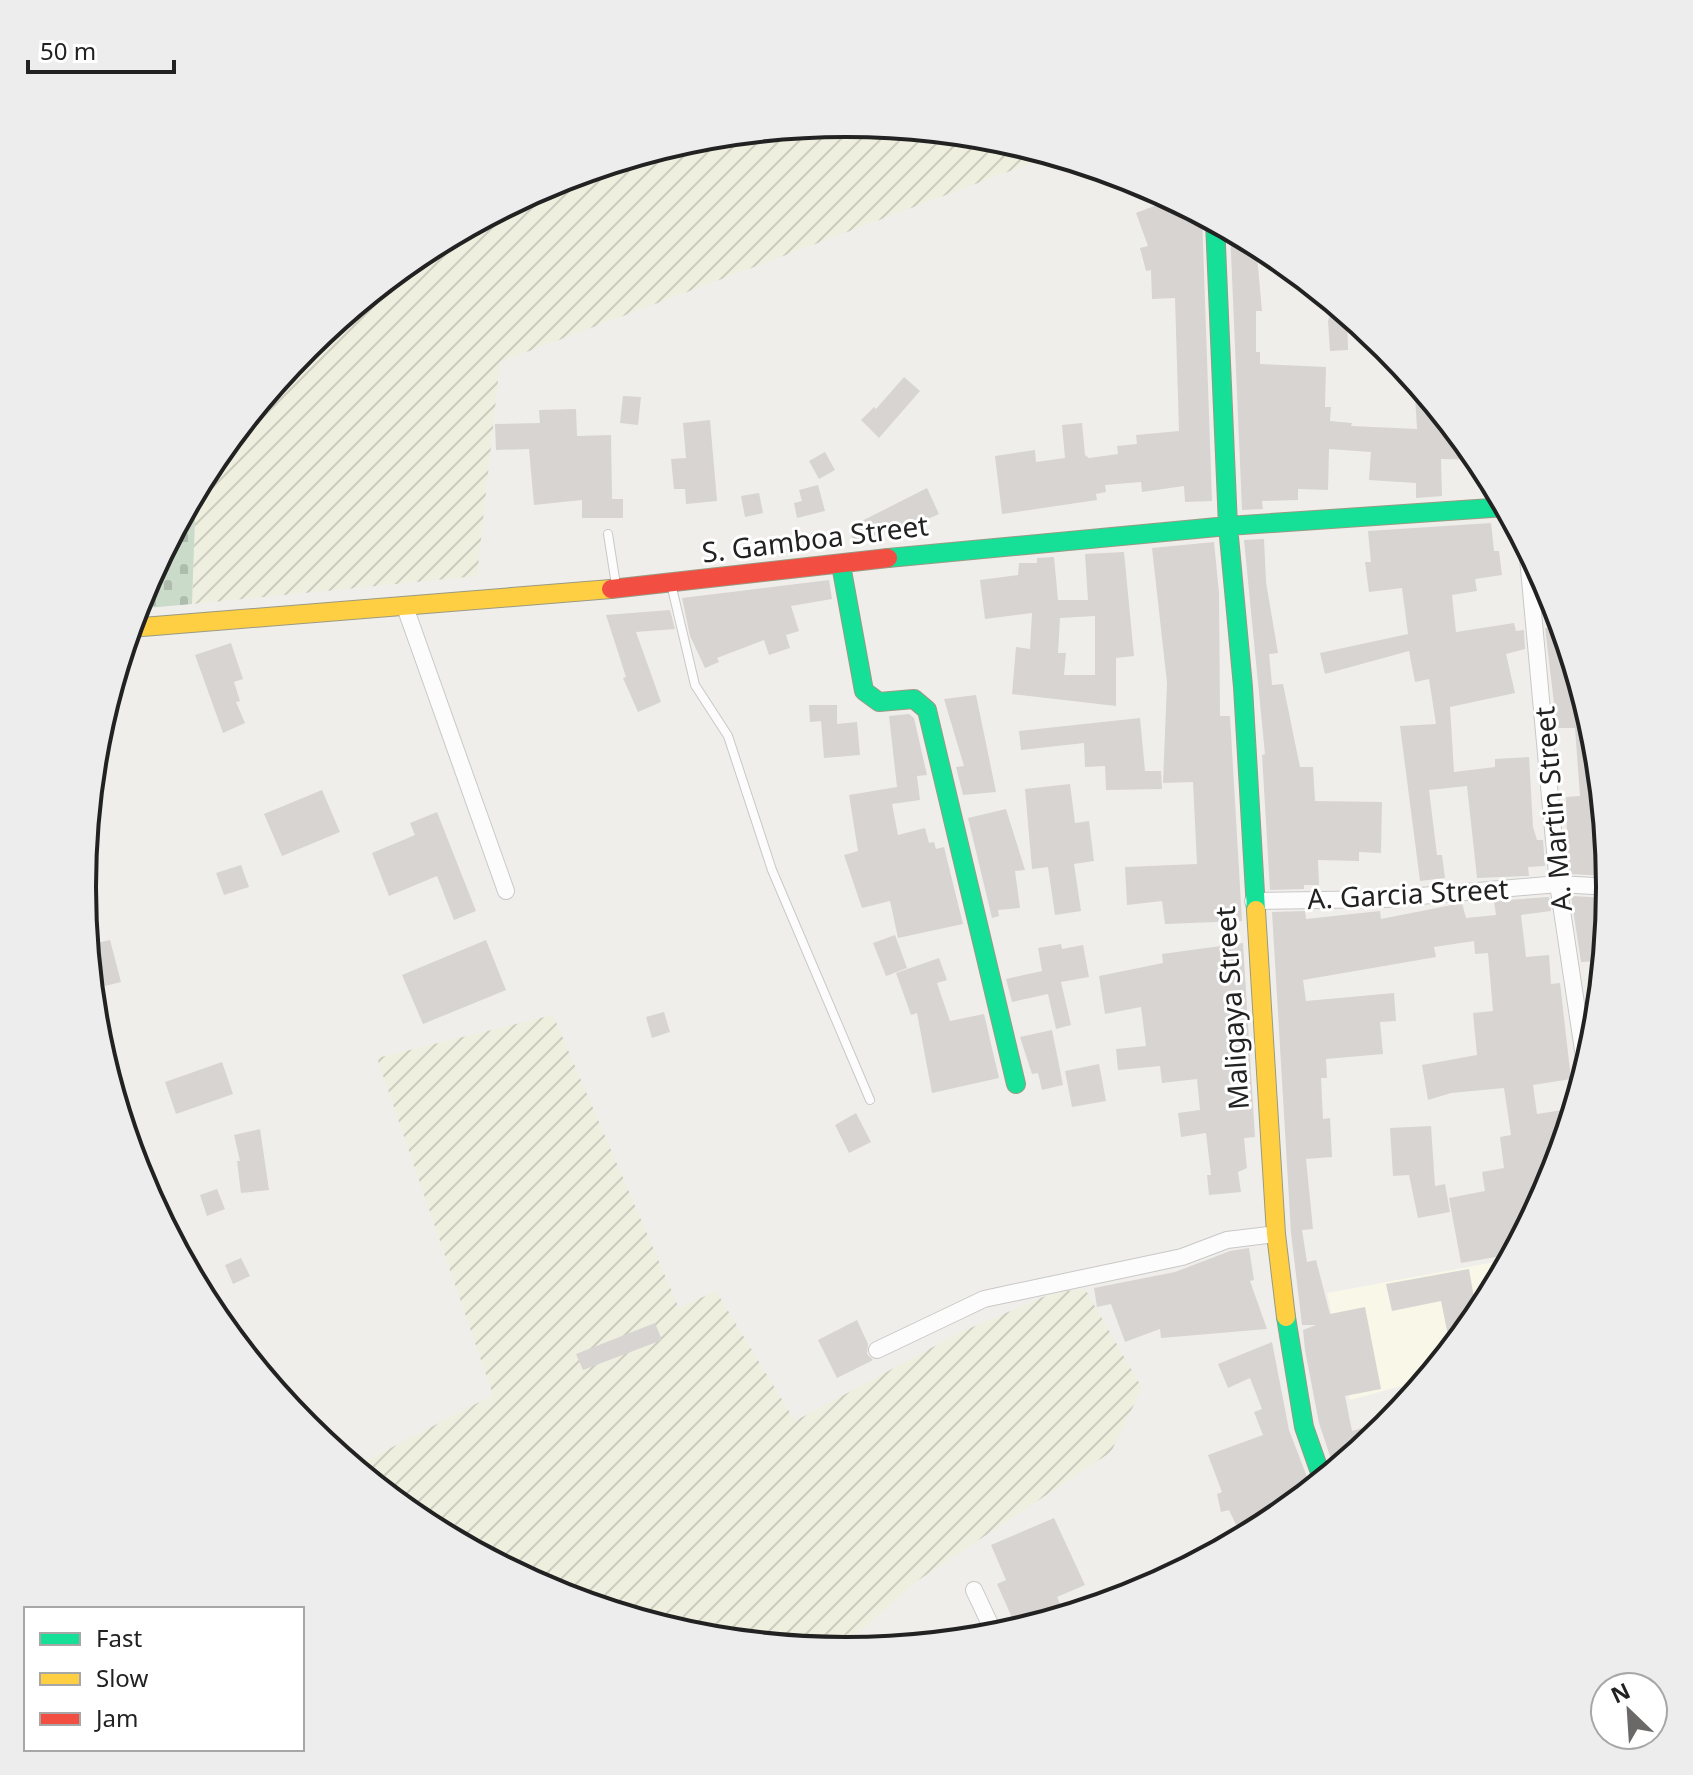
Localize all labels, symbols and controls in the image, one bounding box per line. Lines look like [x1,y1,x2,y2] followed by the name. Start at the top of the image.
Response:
[28,24,174,74] scale bar
[40,34,96,67] text: 50 m
[700,505,930,571] street label: S. Gamboa Street
[1524,705,1580,913] street label: A. Martin Street
[1306,869,1510,917] street label: A. Garcia Street
[1205,905,1257,1111] street label: Maligaya Street
[24,1607,304,1751] legend
[96,1621,142,1654] text: Fast
[96,1661,148,1694] text: Slow
[1589,1671,1669,1751] north arrow
[1606,1675,1635,1709] text: N
[94,1701,138,1734] text: Jam

